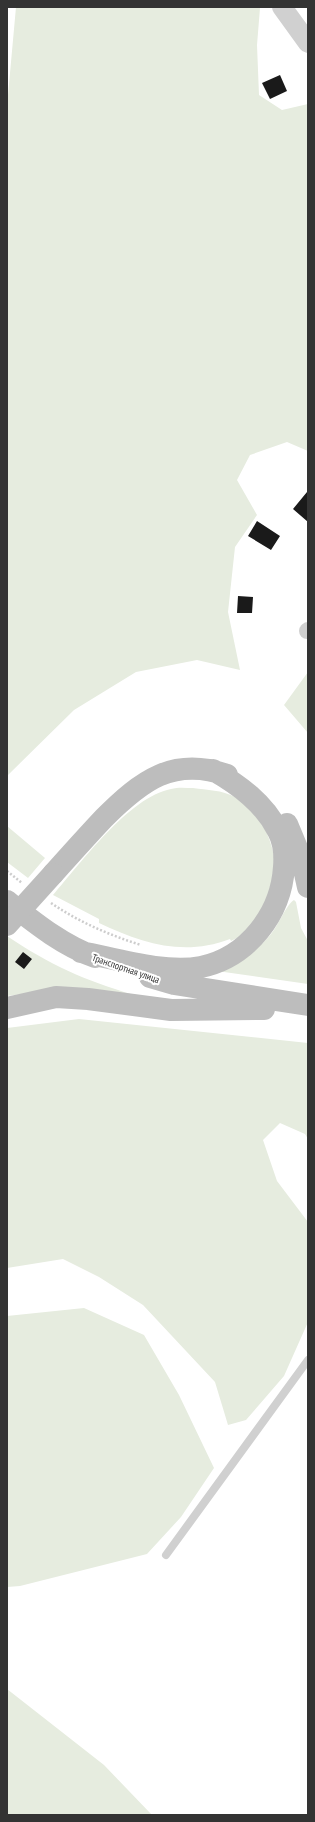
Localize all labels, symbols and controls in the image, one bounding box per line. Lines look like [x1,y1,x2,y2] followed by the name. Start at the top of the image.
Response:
[90,951,161,986] street label: Транспортная улица

